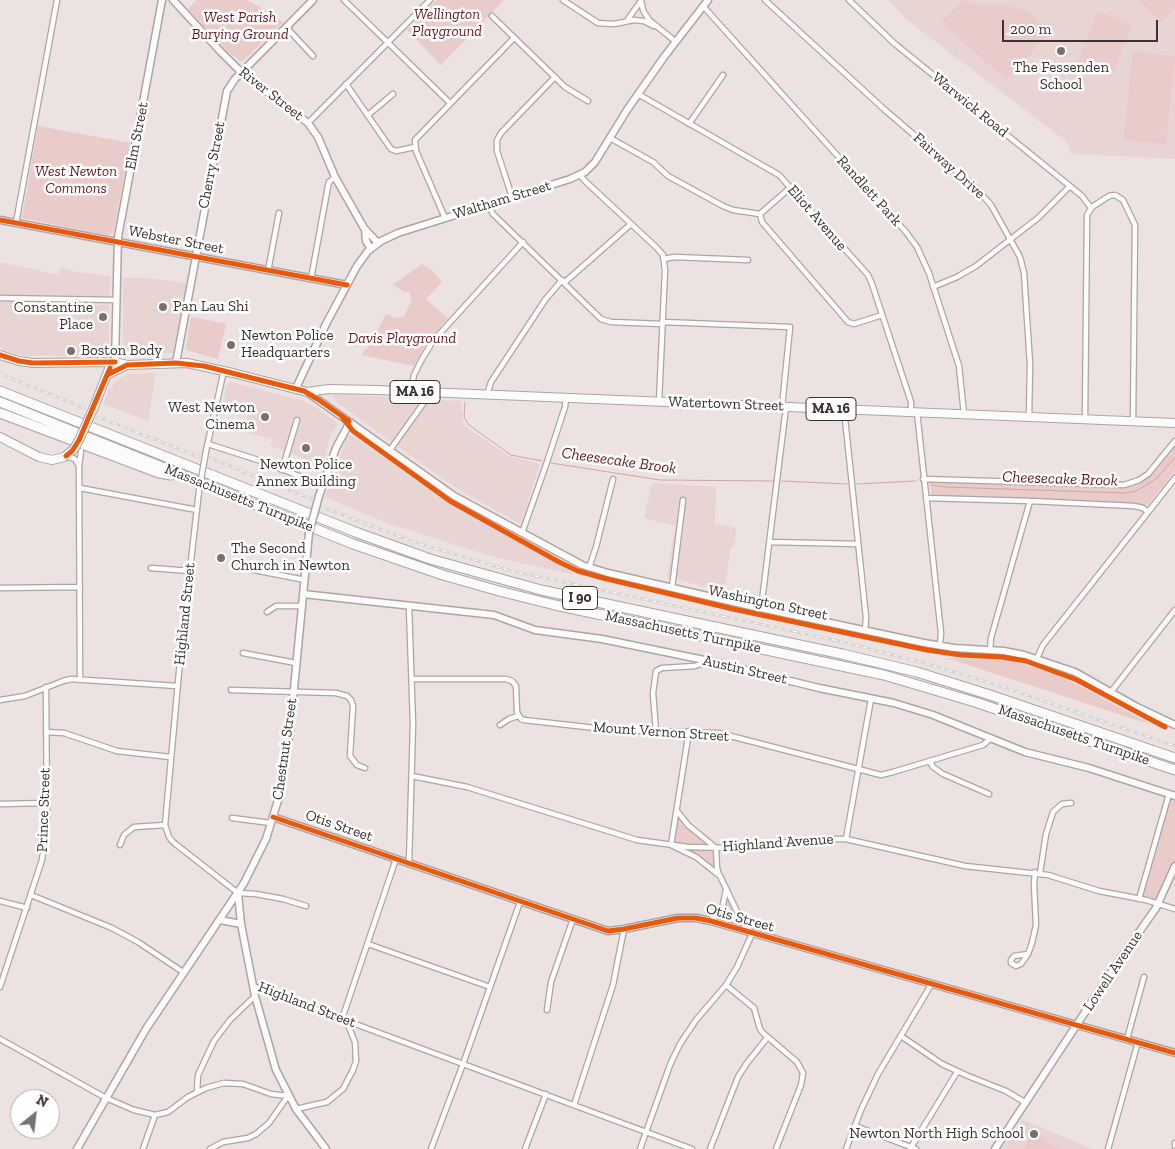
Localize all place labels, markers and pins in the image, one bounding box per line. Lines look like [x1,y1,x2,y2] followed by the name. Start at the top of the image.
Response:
[1055,45,1067,57] marker: The Fessenden School
[1013,59,1109,94] place label: The Fessenden School
[173,298,249,316] place label: Pan Lau Shi
[14,299,93,334] place label: Constantine Place
[157,301,169,313] marker: Pan Lau Shi
[97,311,109,323] marker: Constantine Place
[241,327,334,362] place label: Newton Police Headquarters
[225,339,237,351] marker: Newton Police Headquarters
[81,342,162,360] place label: Boston Body
[65,345,77,357] marker: Boston Body
[168,399,255,434] place label: West Newton Cinema
[259,411,271,423] marker: West Newton Cinema
[300,442,312,454] marker: Newton Police Annex Building
[256,456,356,491] place label: Newton Police Annex Building
[231,540,350,575] place label: The Second Church in Newton
[215,552,227,564] marker: The Second Church in Newton
[849,1125,1024,1143] place label: Newton North High School
[1028,1128,1040,1140] marker: Newton North High School

